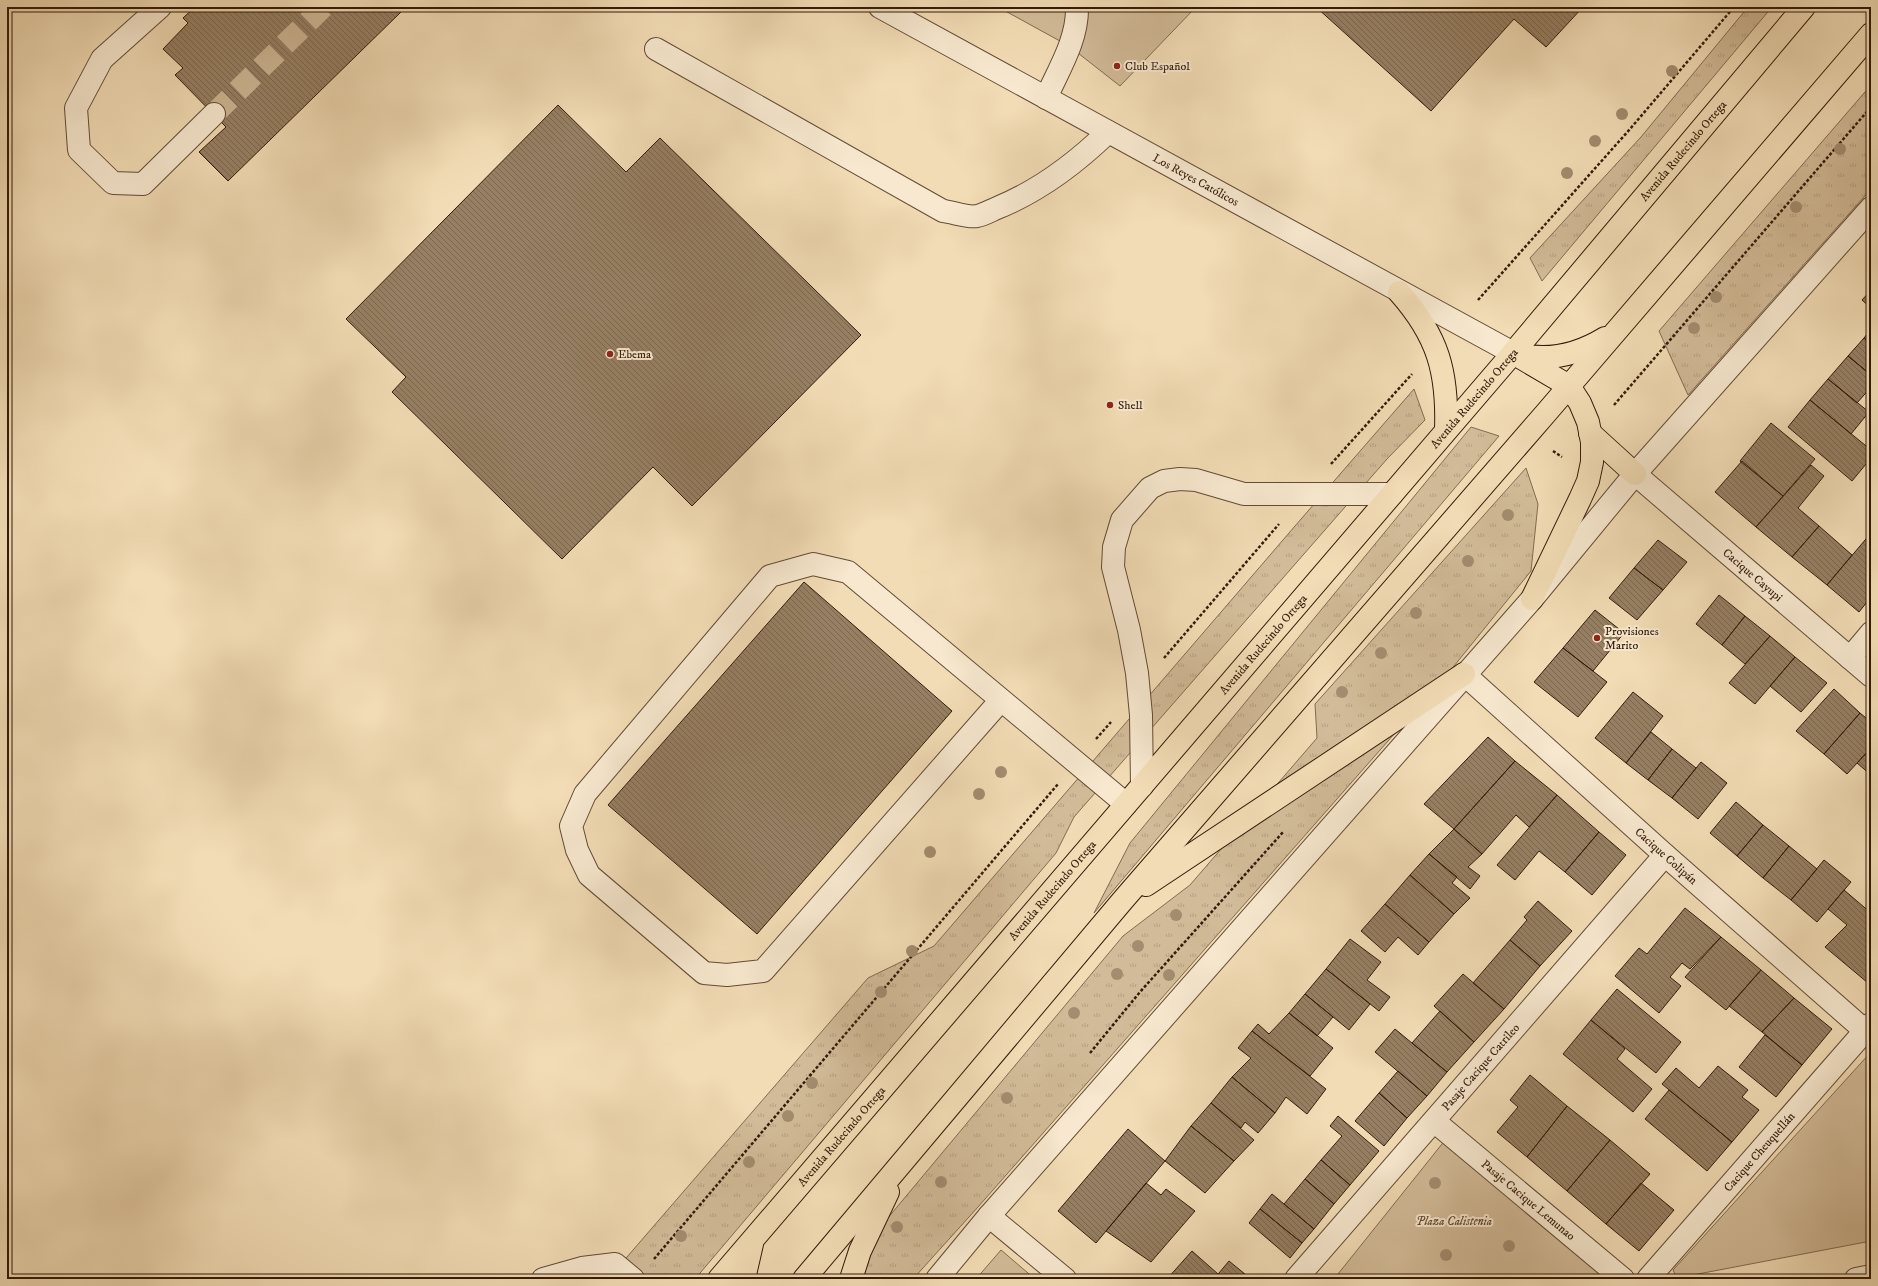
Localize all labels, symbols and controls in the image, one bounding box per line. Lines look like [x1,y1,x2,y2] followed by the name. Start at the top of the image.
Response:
[1125,59,1190,74] place label: Club Español
[1112,61,1122,71] marker: Club Español
[1636,97,1730,204] street label: Avenida Rudecindo Ortega
[1150,150,1241,209] street label: Los Reyes Católicos
[1427,345,1522,452] street label: Avenida Rudecindo Ortega
[618,347,652,362] place label: Ebema
[605,349,615,359] marker: Ebema
[1118,398,1143,413] place label: Shell
[1105,400,1115,410] marker: Shell
[1720,545,1786,605] street label: Cacique Cayupi
[1216,591,1311,697] street label: Avenida Rudecindo Ortega
[1605,624,1659,653] place label: Provisiones Marito
[1592,633,1602,643] marker: Provisiones Marito
[1632,824,1701,888] street label: Cacique Colipán
[1005,837,1100,943] street label: Avenida Rudecindo Ortega
[1438,1020,1523,1114] street label: Pasaje Cacique Catrileo
[794,1082,889,1189] street label: Avenida Rudecindo Ortega
[1720,1108,1799,1195] street label: Cacique Cheuquellán
[1478,1156,1579,1244] street label: Pasaje Cacique Lemunao
[1416,1214,1492,1229] park label: Plaza Calistenia

